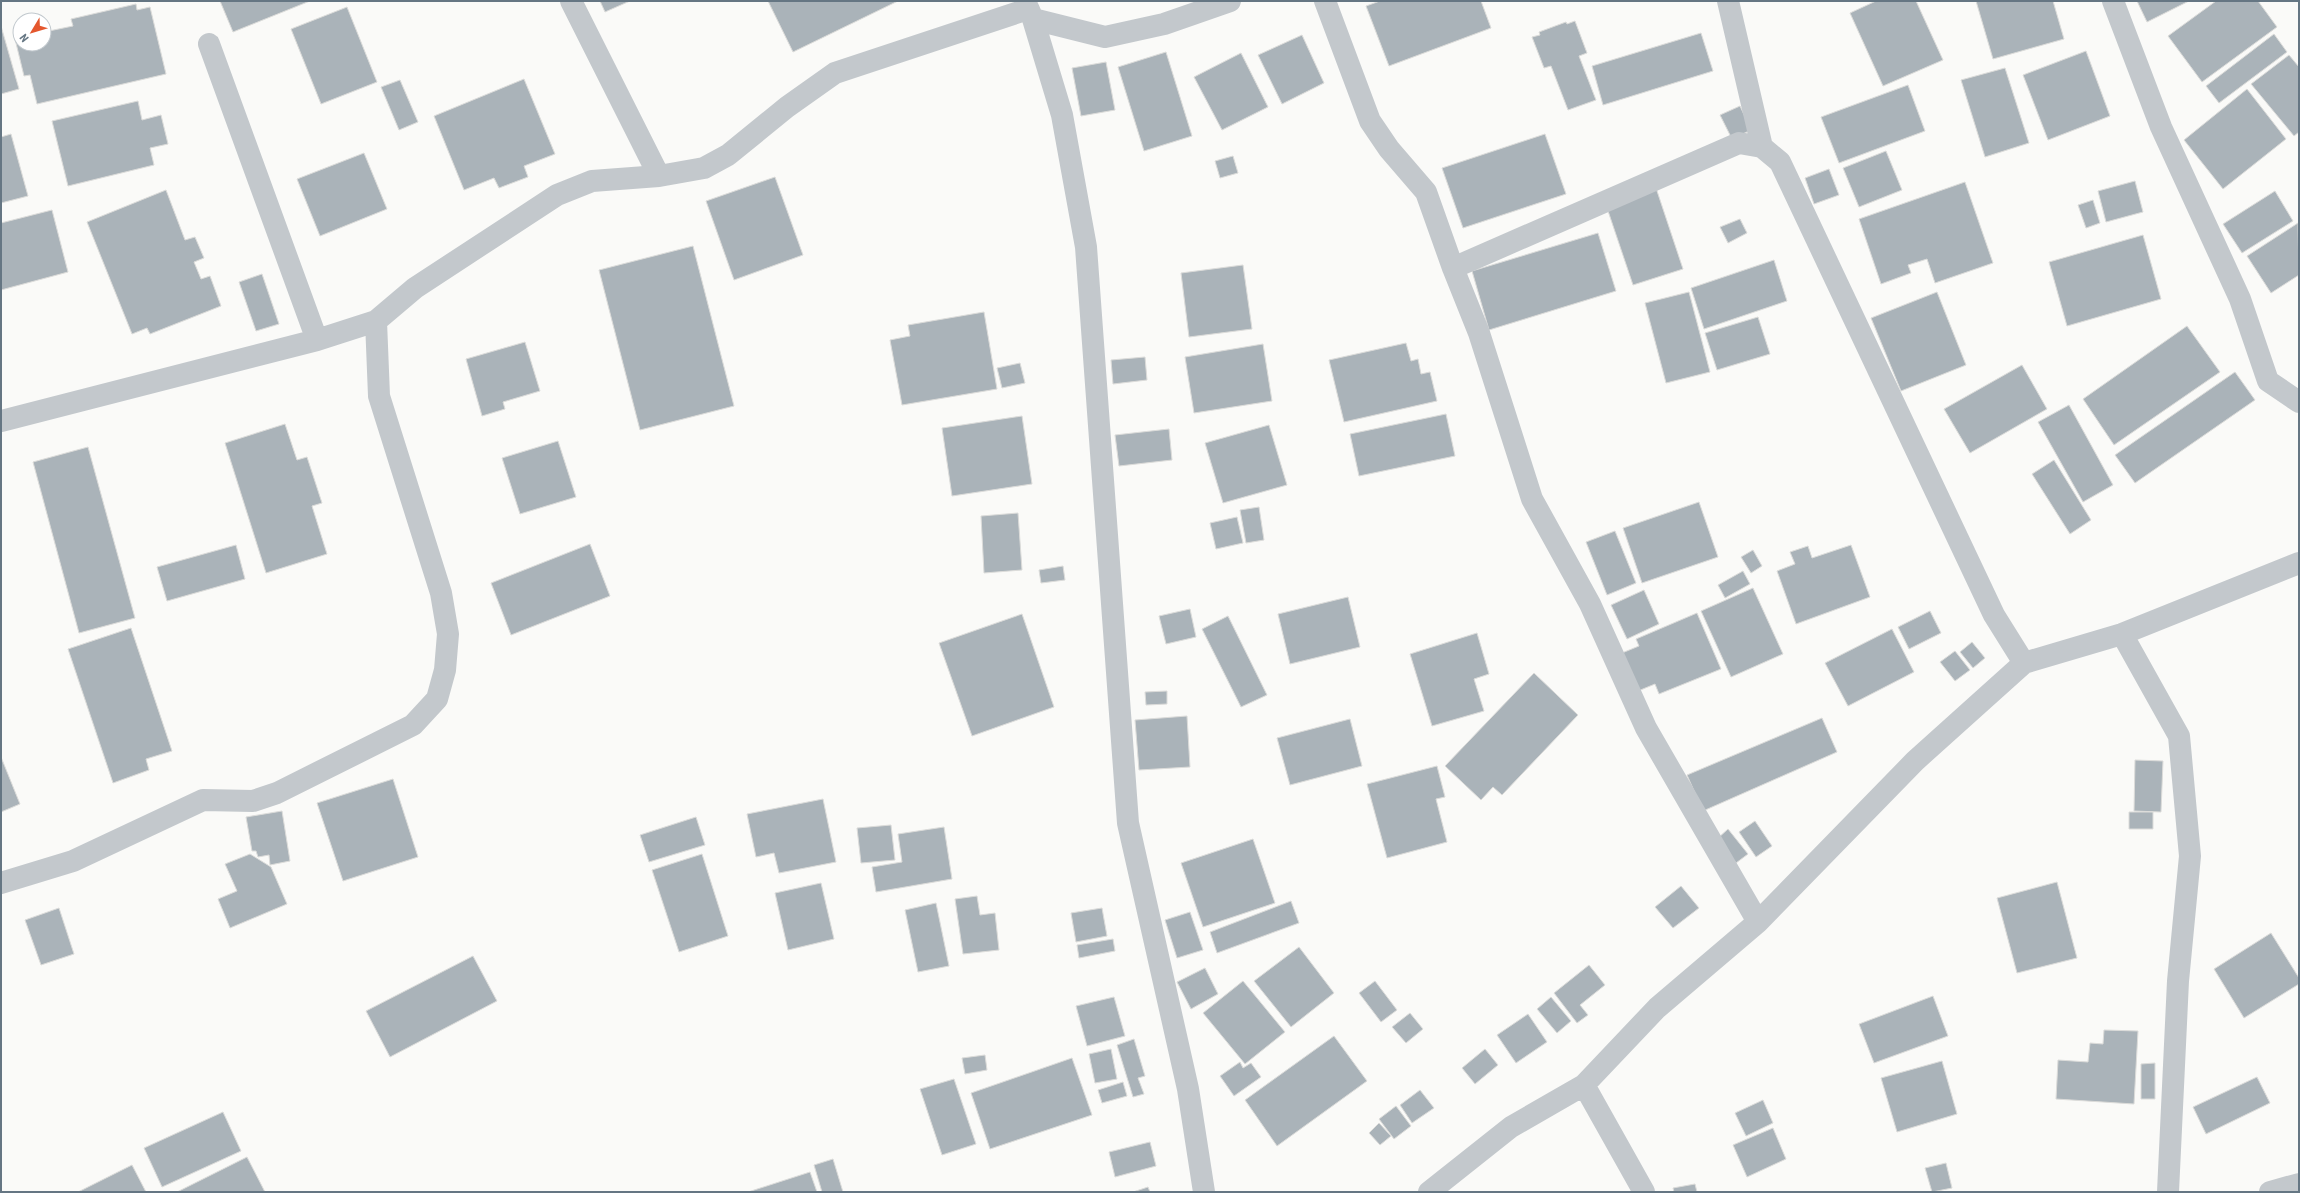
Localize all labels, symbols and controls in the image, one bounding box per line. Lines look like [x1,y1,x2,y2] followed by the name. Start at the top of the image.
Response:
[12,12,52,52] north arrow
[17,31,32,45] text: N

